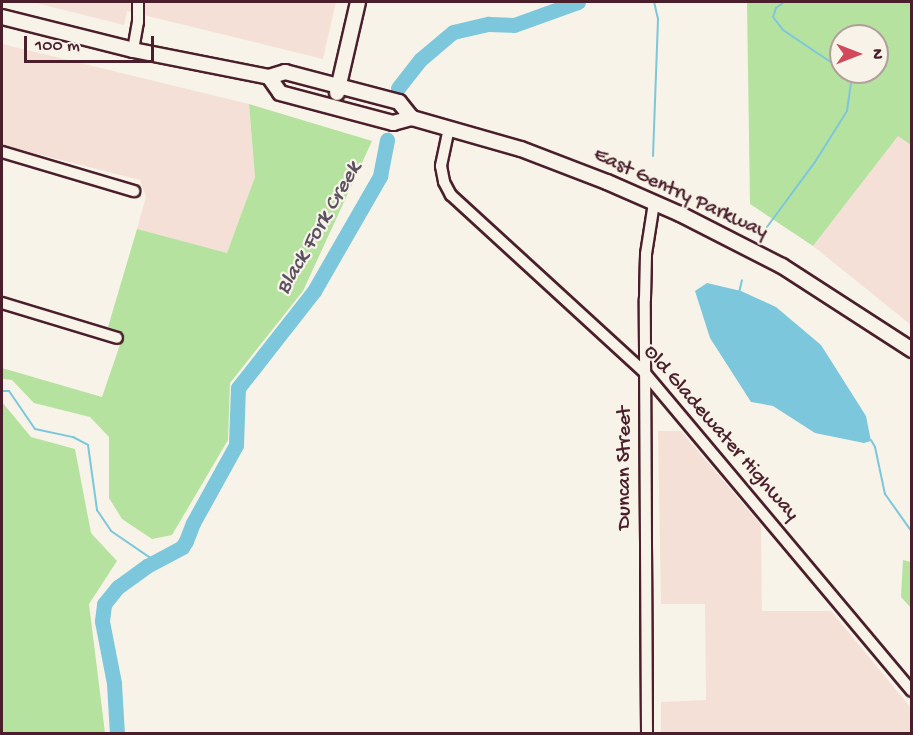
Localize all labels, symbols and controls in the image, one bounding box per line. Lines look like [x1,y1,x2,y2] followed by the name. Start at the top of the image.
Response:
[27,24,158,62] scale bar
[829,24,889,84] north arrow
[35,36,80,57] text: 100 m
[866,49,885,59] text: N
[589,143,771,247] street label: East Gentry Parkway
[271,158,369,300] water label: Black Fork Creek
[637,341,803,527] street label: Old Gladewater Highway
[613,406,639,530] street label: Duncan Street

